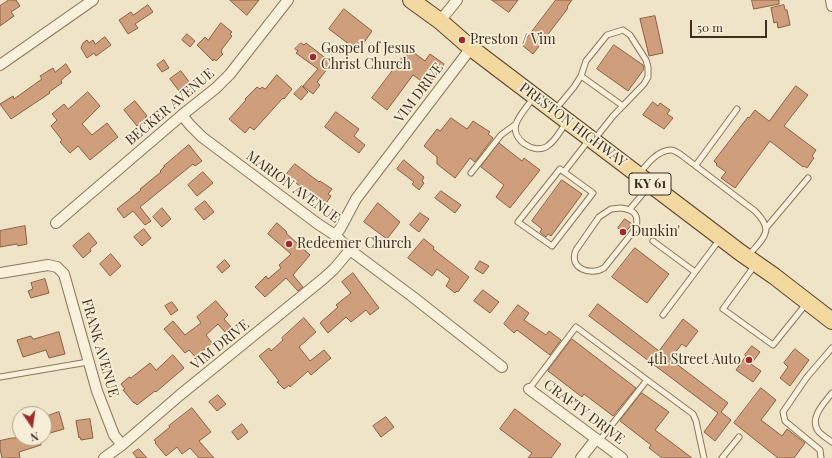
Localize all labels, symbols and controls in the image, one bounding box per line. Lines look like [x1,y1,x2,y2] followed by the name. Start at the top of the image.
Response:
[692,12,769,38] scale bar
[697,19,723,35] text: 50 m
[470,32,556,48] place label: Preston / Vim
[457,35,467,45] marker: Preston / Vim
[321,41,415,74] place label: Gospel of Jesus Christ Church
[308,52,318,62] marker: Gospel of Jesus Christ Church
[391,60,447,126] street label: VIM DRIVE
[122,65,218,149] street label: BECKER AVENUE
[516,79,630,171] street label: PRESTON HIGHWAY
[243,147,343,227] street label: MARION AVENUE
[629,173,671,195] road number: KY 61
[631,224,680,240] place label: Dunkin'
[618,227,628,237] marker: Dunkin'
[297,236,412,252] place label: Redeemer Church
[284,239,294,249] marker: Redeemer Church
[78,297,122,399] street label: FRANK AVENUE
[187,316,253,374] street label: VIM DRIVE
[647,352,741,368] place label: 4th Street Auto
[744,355,754,365] marker: 4th Street Auto
[540,376,628,448] street label: CRAFTY DRIVE
[12,406,52,446] north arrow
[29,429,40,445] text: N

